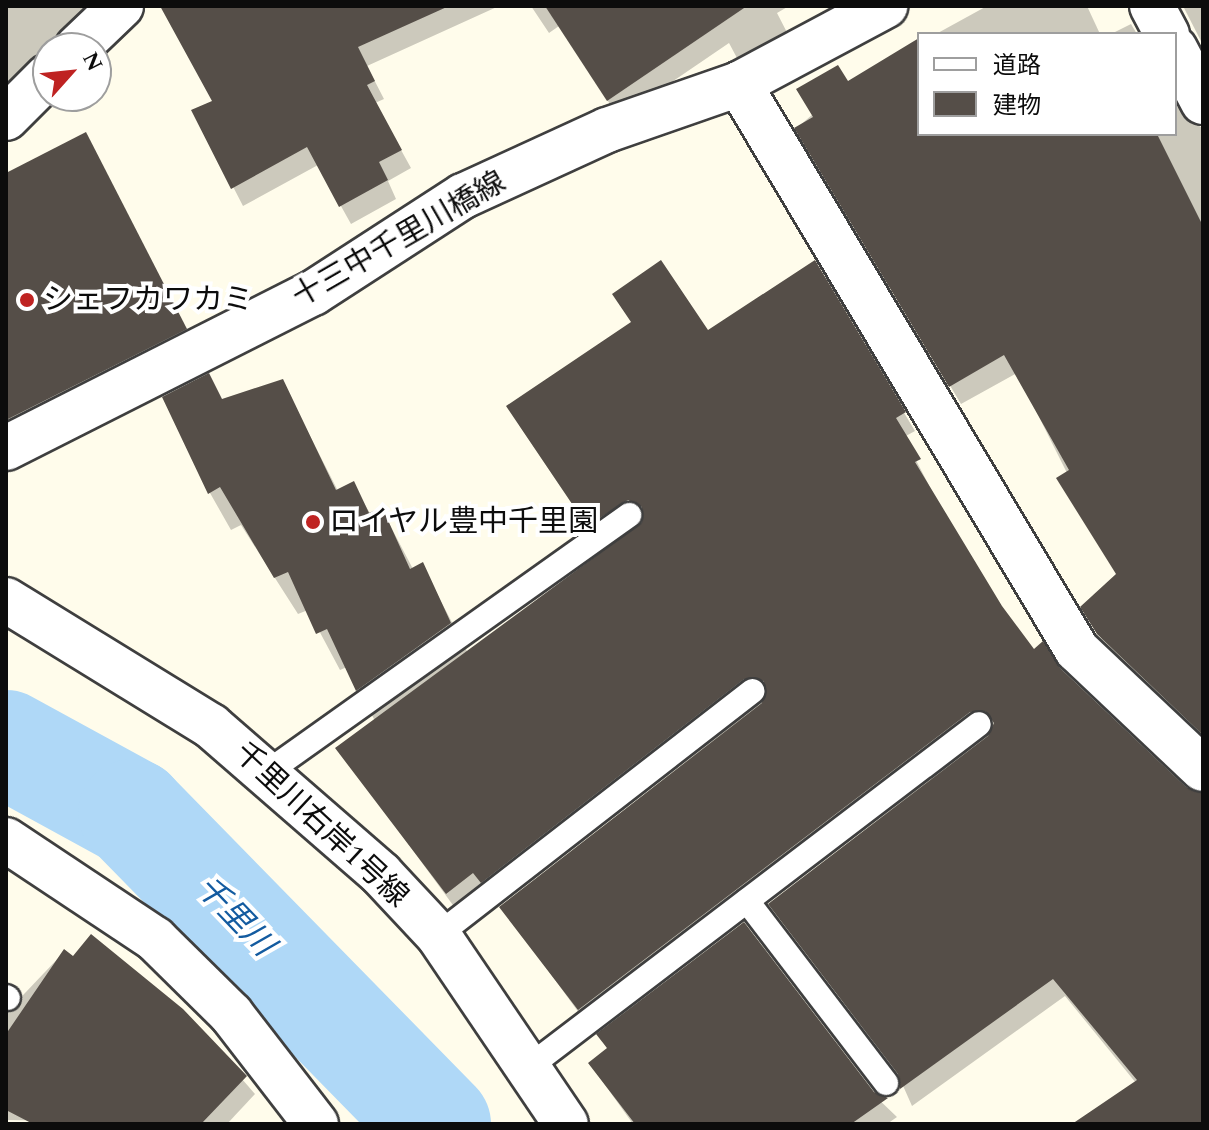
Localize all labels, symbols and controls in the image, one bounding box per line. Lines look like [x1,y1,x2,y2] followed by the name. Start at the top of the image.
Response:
[32,32,112,112] north arrow
[917,32,1177,136] legend
[73,46,111,77] text: N
[993,48,1041,84] text: 道路
[993,88,1041,124] text: 建物
[286,164,512,316] street label: 十三中千里川橋線
[43,282,253,318] place label: シェフカワカミ
[18,291,36,309] marker: シェフカワカミ
[329,504,599,540] place label: ロイヤル豊中千里園
[304,513,322,531] marker: ロイヤル豊中千里園
[226,735,416,915] street label: 千里川右岸1号線
[187,869,281,965] water label: 千里川

